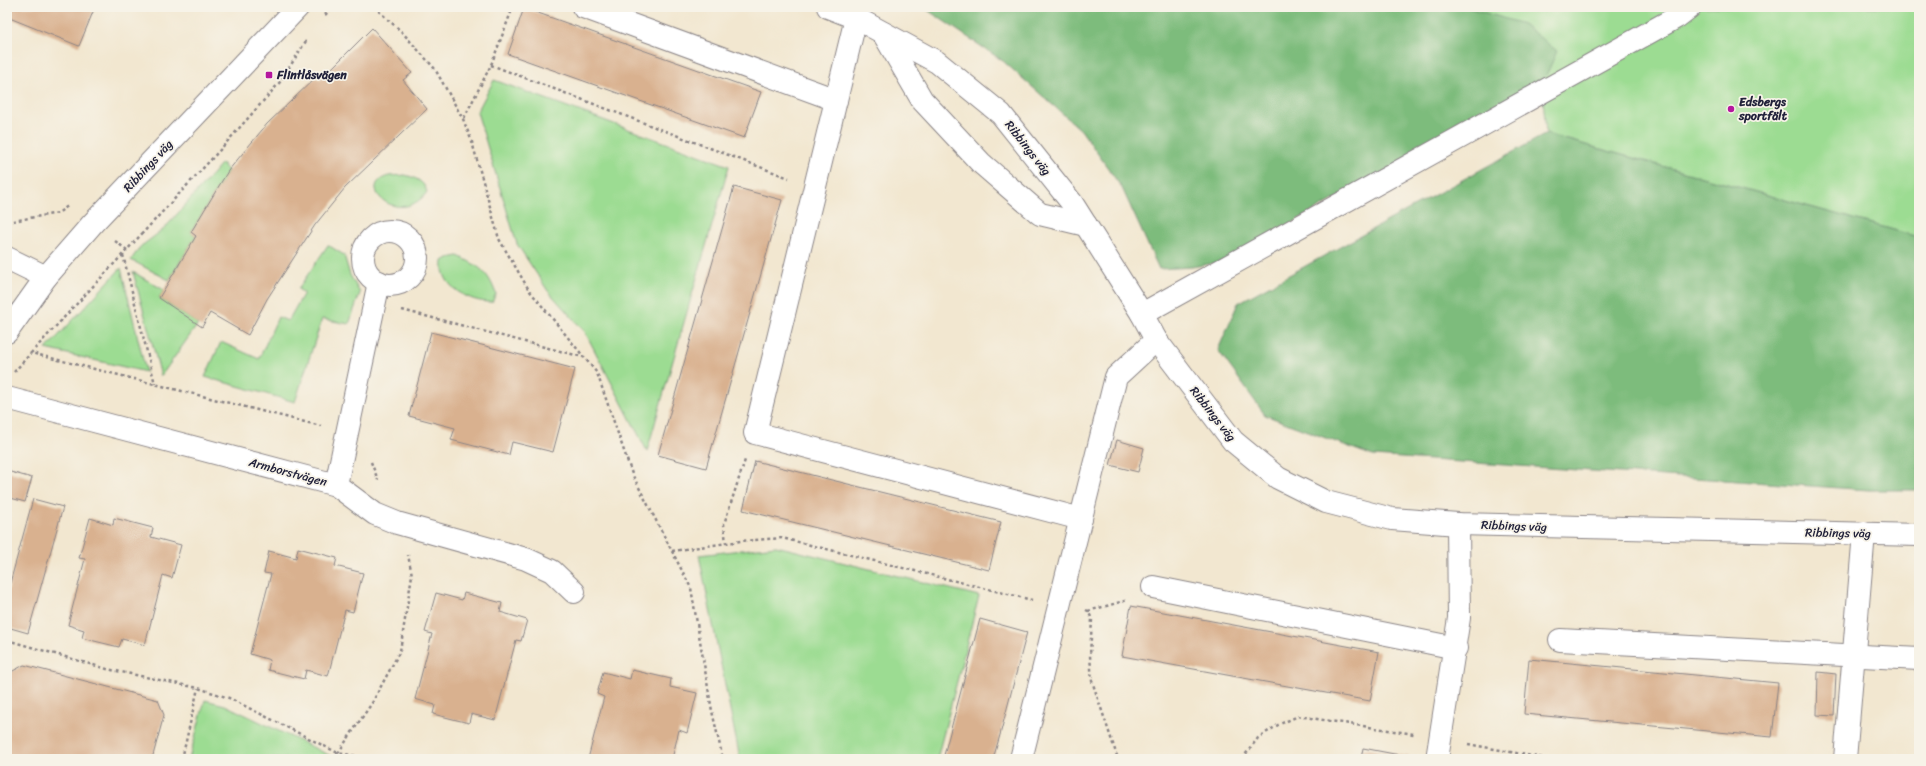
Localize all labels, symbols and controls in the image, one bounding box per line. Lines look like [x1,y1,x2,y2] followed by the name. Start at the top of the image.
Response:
[276,64,347,86] place label: Flintlåsvägen
[264,70,274,80] marker: Flintlåsvägen
[1738,91,1788,127] place label: Edsbergs sportfält
[1726,104,1736,114] marker: Edsbergs sportfält
[999,115,1057,181] street label: Ribbings väg
[118,134,178,198] street label: Ribbings väg
[1184,381,1242,447] street label: Ribbings väg
[245,451,330,493] street label: Armborstvägen
[1481,514,1547,538] street label: Ribbings väg
[1805,521,1871,545] street label: Ribbings väg

